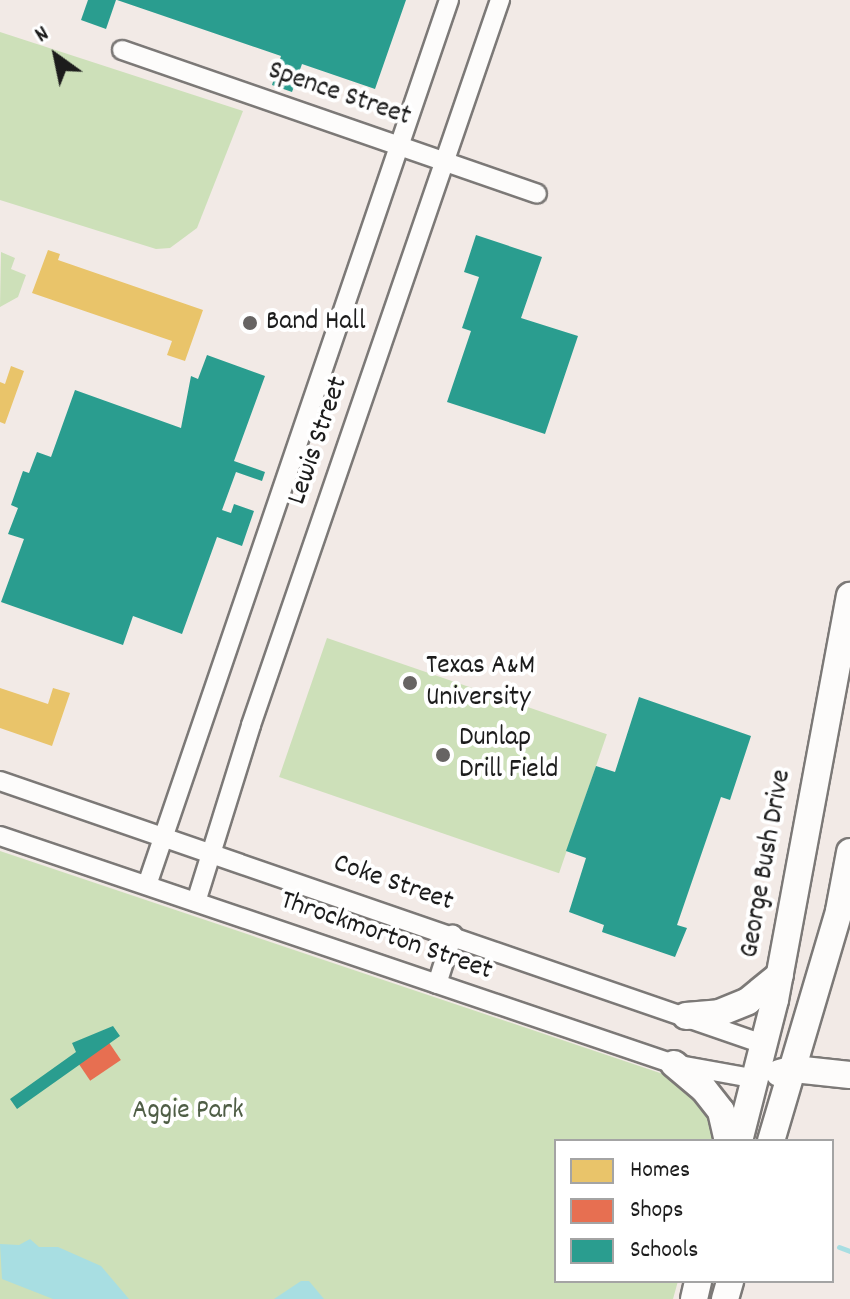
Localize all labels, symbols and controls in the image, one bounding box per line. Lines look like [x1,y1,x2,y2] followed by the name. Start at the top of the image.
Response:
[16,16,96,96] north arrow
[30,19,56,51] text: N
[263,55,415,135] street label: Spence Street
[266,306,366,340] place label: Band Hall
[241,314,259,332] marker: Band Hall
[281,373,357,509] street label: Lewis Street
[426,650,535,716] place label: Texas A&M University
[401,674,419,692] marker: Texas A&M University
[459,722,558,788] place label: Dunlap Drill Field
[434,746,452,764] marker: Dunlap Drill Field
[734,767,800,961] street label: George Bush Drive
[329,848,457,920] street label: Coke Street
[276,885,496,989] street label: Throckmorton Street
[132,1095,244,1129] park label: Aggie Park
[554,1139,834,1283] legend
[630,1154,690,1188] text: Homes
[630,1194,683,1228] text: Shops
[630,1234,698,1268] text: Schools

